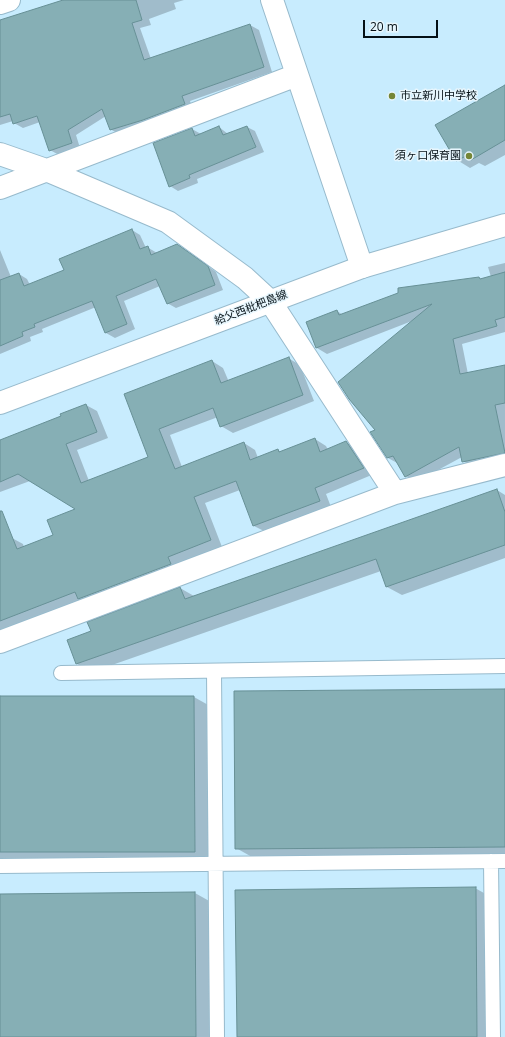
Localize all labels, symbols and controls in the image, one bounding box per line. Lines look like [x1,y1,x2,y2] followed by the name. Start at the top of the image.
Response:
[365,12,440,38] scale bar
[370,18,398,35] text: 20 m
[400,89,477,103] place label: 市立新川中学校
[387,91,397,101] marker: 市立新川中学校
[395,149,461,163] place label: 須ヶ口保育園
[464,151,474,161] marker: 須ヶ口保育園
[213,288,289,328] street label: 給父西枇杷島線

